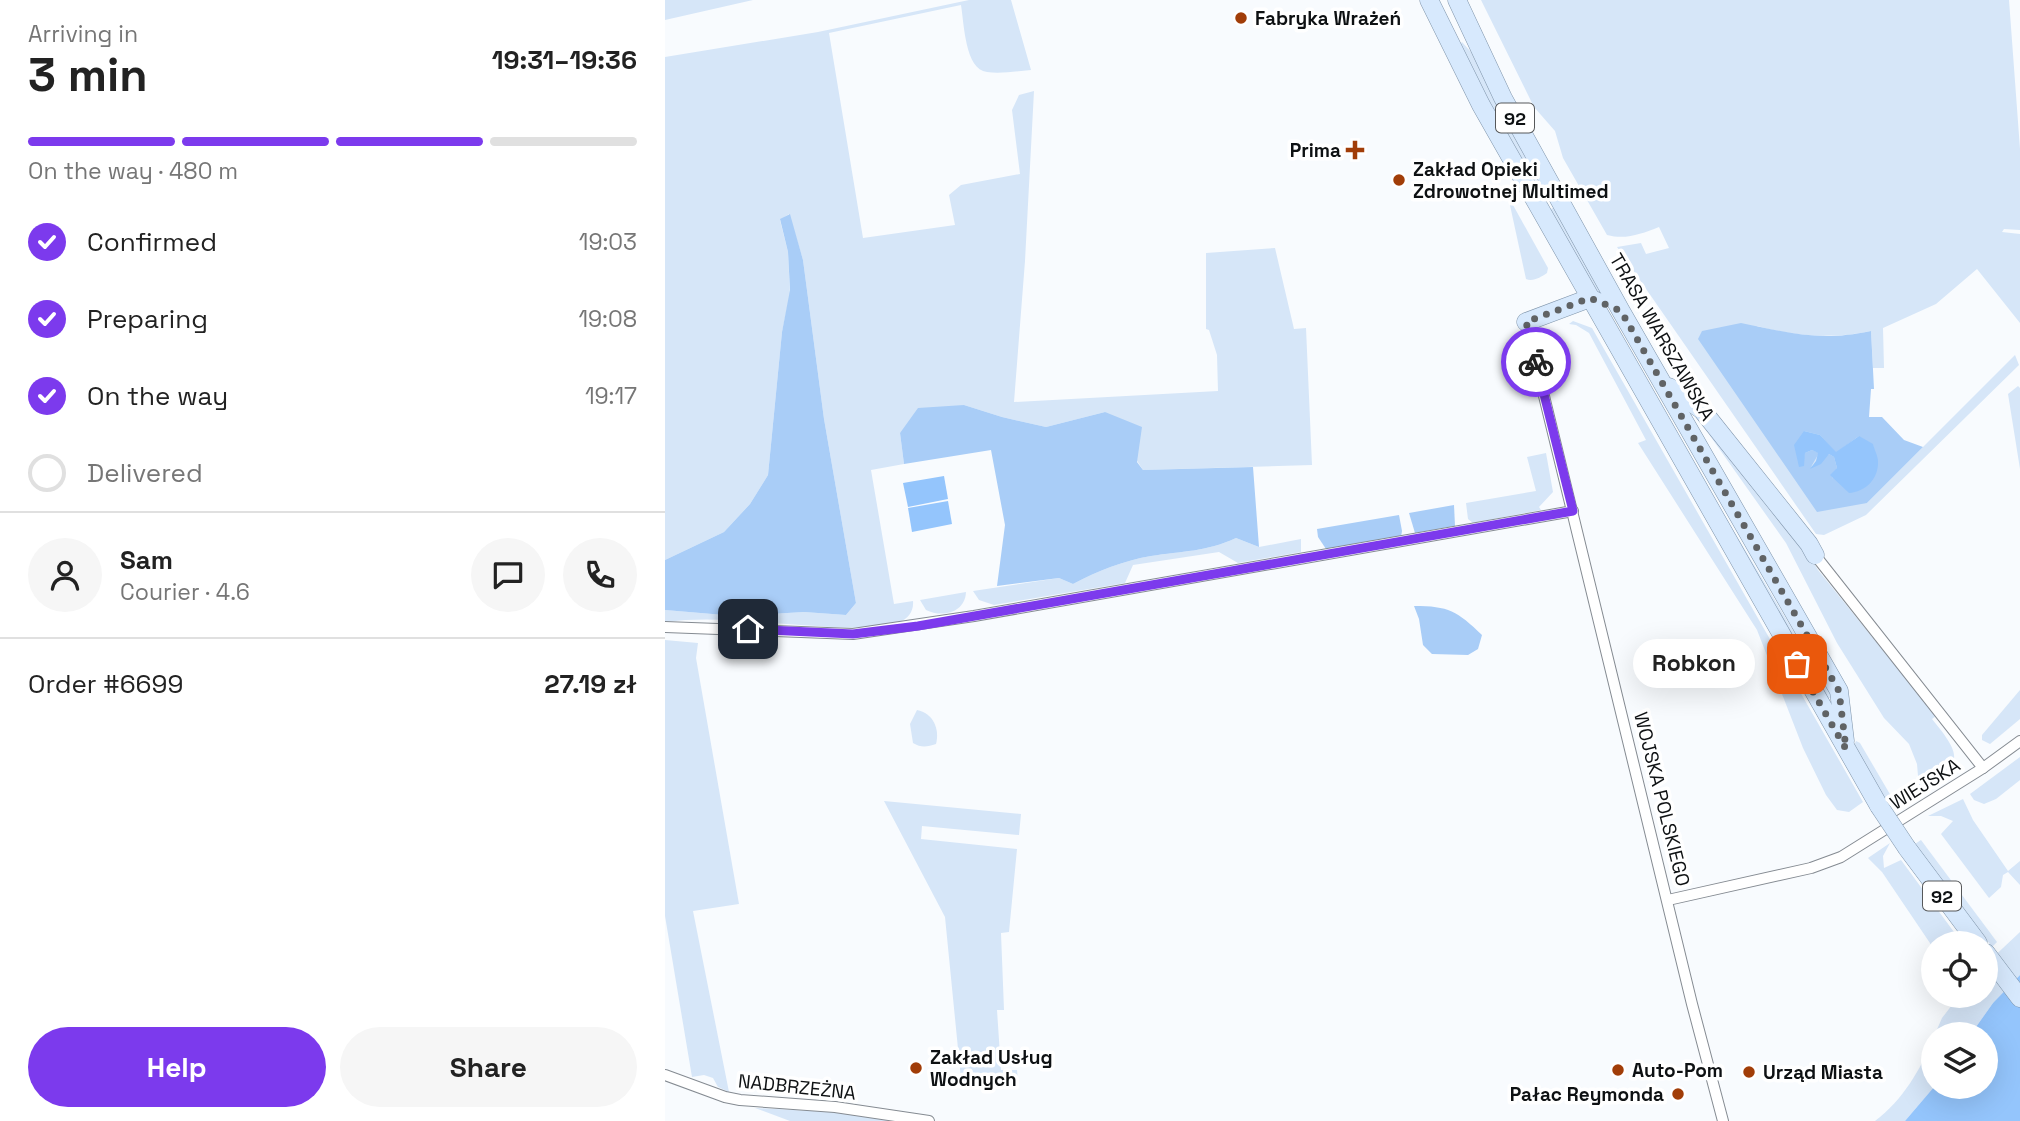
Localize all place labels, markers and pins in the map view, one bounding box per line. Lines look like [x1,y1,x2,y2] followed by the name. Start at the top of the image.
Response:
[1255,6,1401,31] place label: Fabryka Wrażeń
[1233,10,1249,26] marker: Fabryka Wrażeń
[1290,138,1341,163] place label: Prima
[1347,142,1363,158] marker: Prima
[1413,157,1609,204] place label: Zakład Opieki Zdrowotnej Multimed
[1391,172,1407,188] marker: Zakład Opieki Zdrowotnej Multimed
[718,599,778,659] pin
[1767,634,1827,694] pin
[1633,640,1755,688] callout: Robkon
[930,1045,1053,1092] place label: Zakład Usług Wodnych
[1632,1058,1723,1083] place label: Auto-Pom
[908,1060,924,1076] marker: Zakład Usług Wodnych
[1763,1060,1883,1085] place label: Urząd Miasta
[1610,1062,1626,1078] marker: Auto-Pom
[1741,1064,1757,1080] marker: Urząd Miasta
[1510,1082,1664,1107] place label: Pałac Reymonda
[1670,1086,1686,1102] marker: Pałac Reymonda

